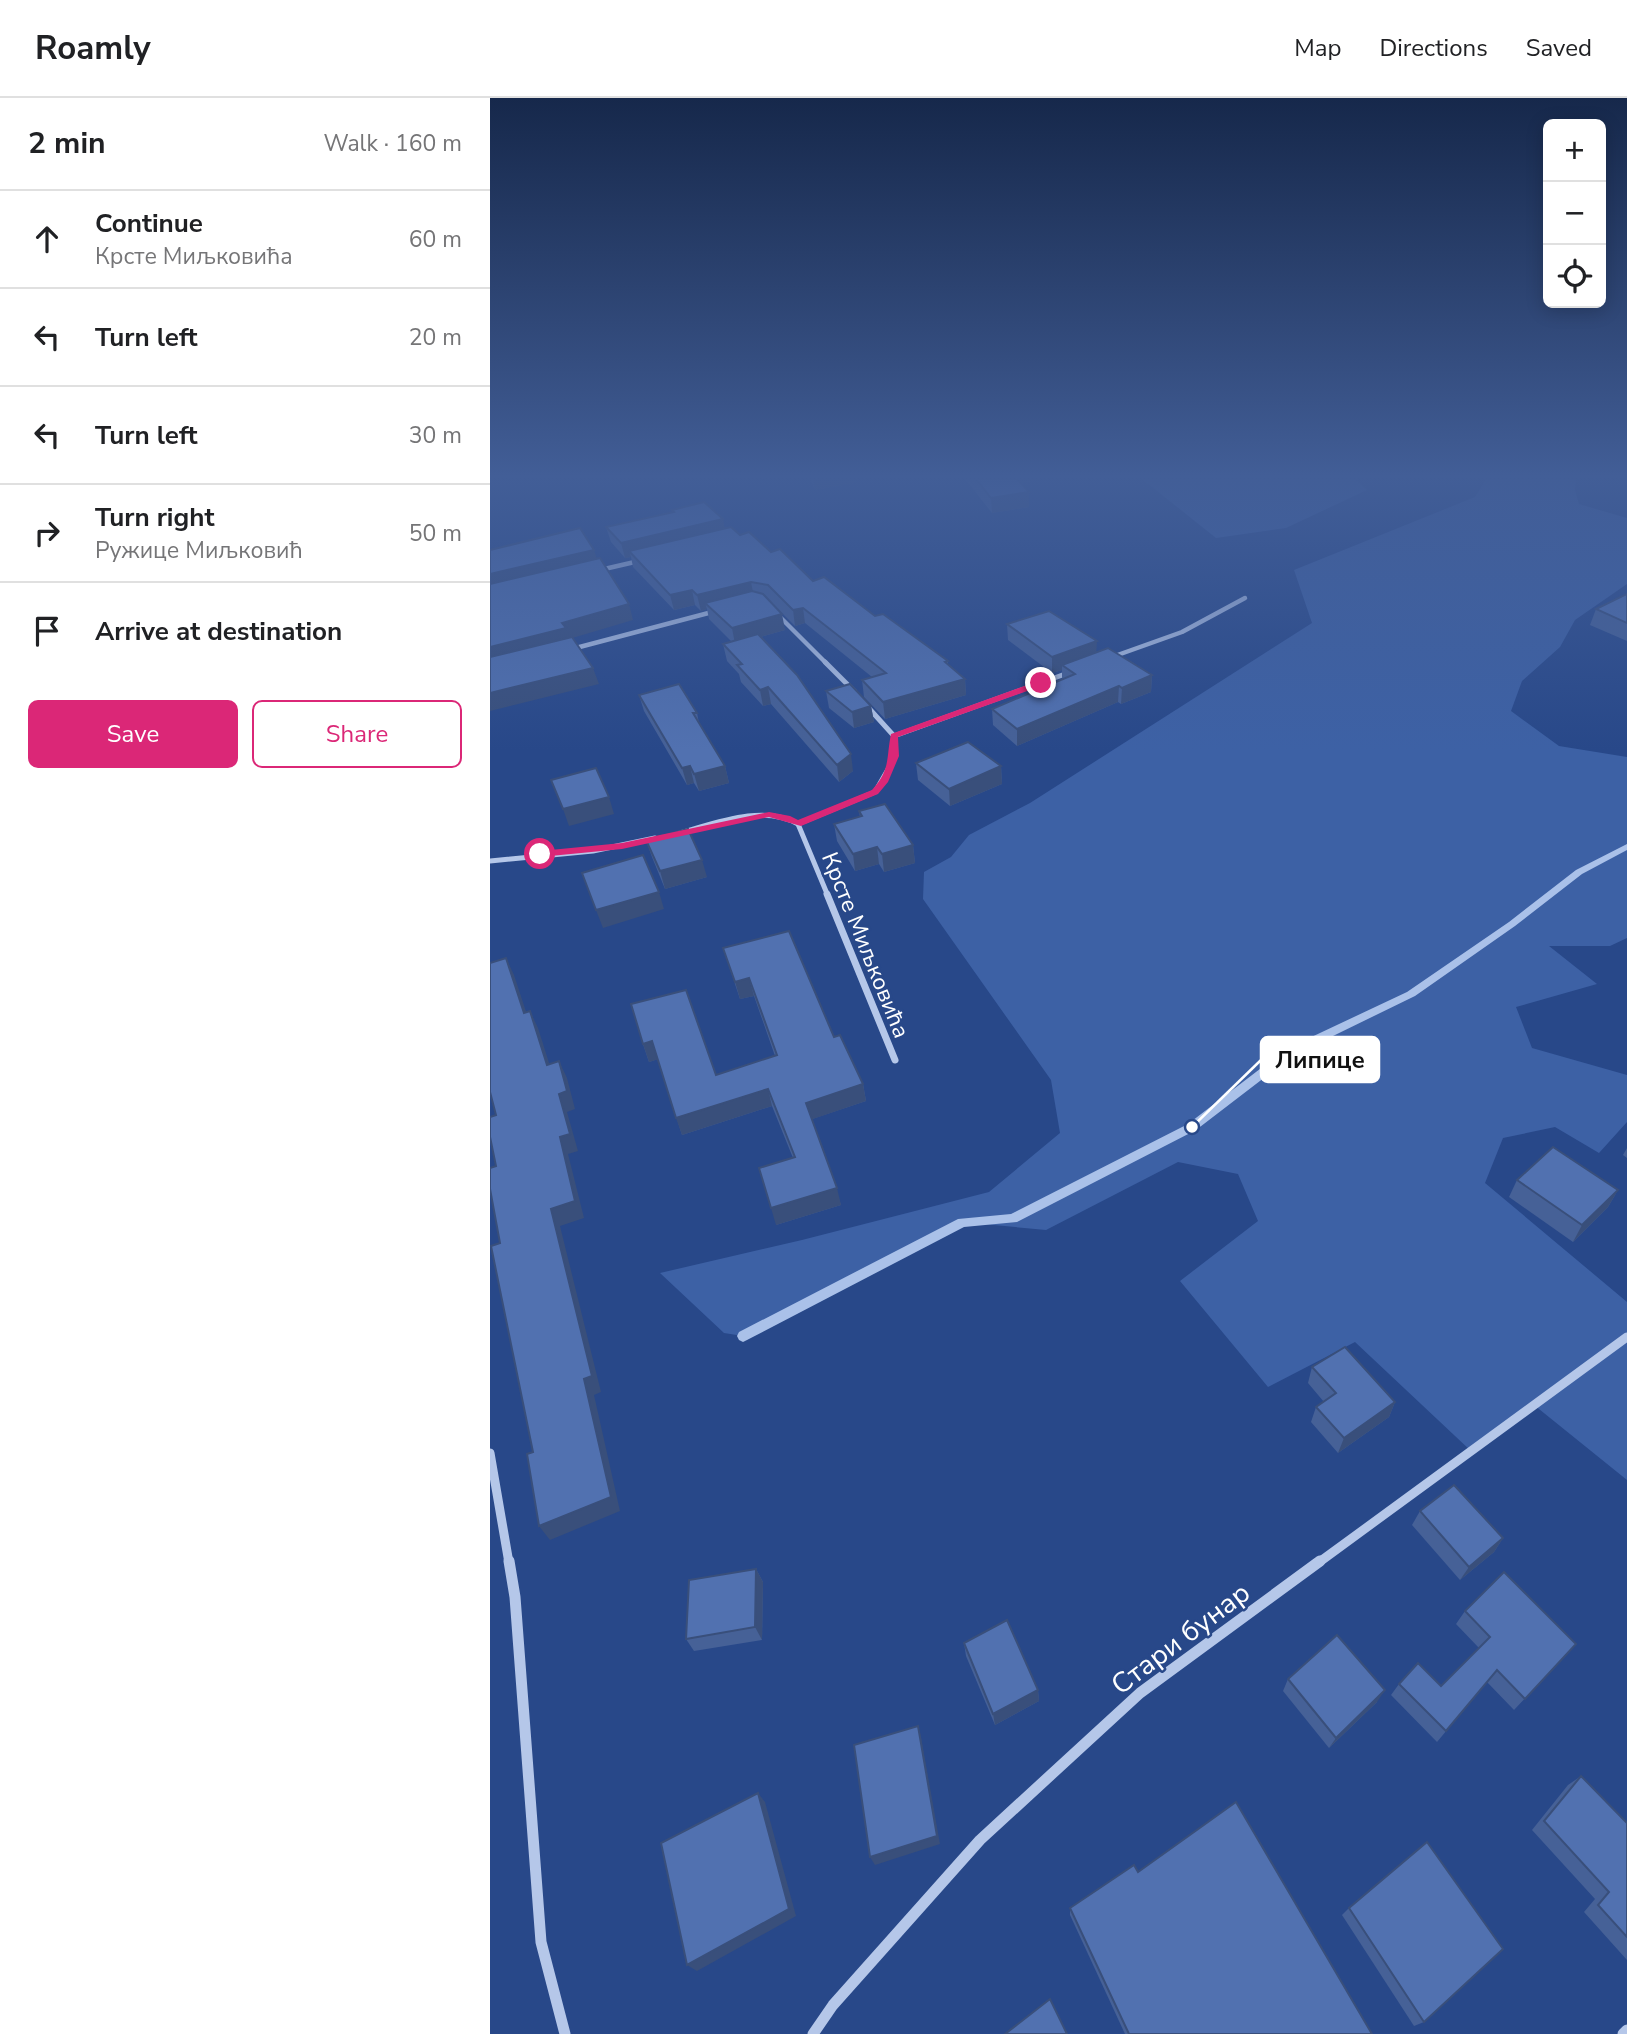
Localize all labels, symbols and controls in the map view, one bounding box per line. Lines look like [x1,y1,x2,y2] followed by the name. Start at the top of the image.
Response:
[35,26,151,71] text: Roamly
[1294,32,1341,64] text: Map
[1379,32,1488,64] text: Directions
[1526,32,1592,64] text: Saved
[1543,119,1606,308] map controls
[1543,119,1606,182] button: +
[28,123,106,164] text: 2 min
[323,128,462,159] text: Walk · 160 m
[1543,182,1606,245] button: −
[95,206,203,241] text: Continue
[28,220,66,258] icon: ahead
[409,224,462,255] text: 60 m
[95,241,293,272] text: Крсте Миљковића
[1543,245,1606,308] button: locate
[28,318,66,356] icon: left
[95,320,198,355] text: Turn left
[409,322,462,353] text: 20 m
[28,416,66,454] icon: left
[95,418,198,453] text: Turn left
[409,420,462,451] text: 30 m
[95,500,214,535] text: Turn right
[28,514,66,552] icon: right
[409,518,462,549] text: 50 m
[95,535,303,566] text: Ружице Миљковић
[28,612,66,650] icon: arrive
[95,614,342,649] text: Arrive at destination
[1025,667,1056,698] route end
[28,700,238,768] button: Save
[252,700,462,768] button: Share
[524,838,555,869] route start
[814,848,917,1043] street label: Крсте Миљковића
[1261,1037,1379,1082] callout: Липице
[1275,1044,1365,1076] text: Липице
[1103,1574,1258,1704] street label: Стари бунар

